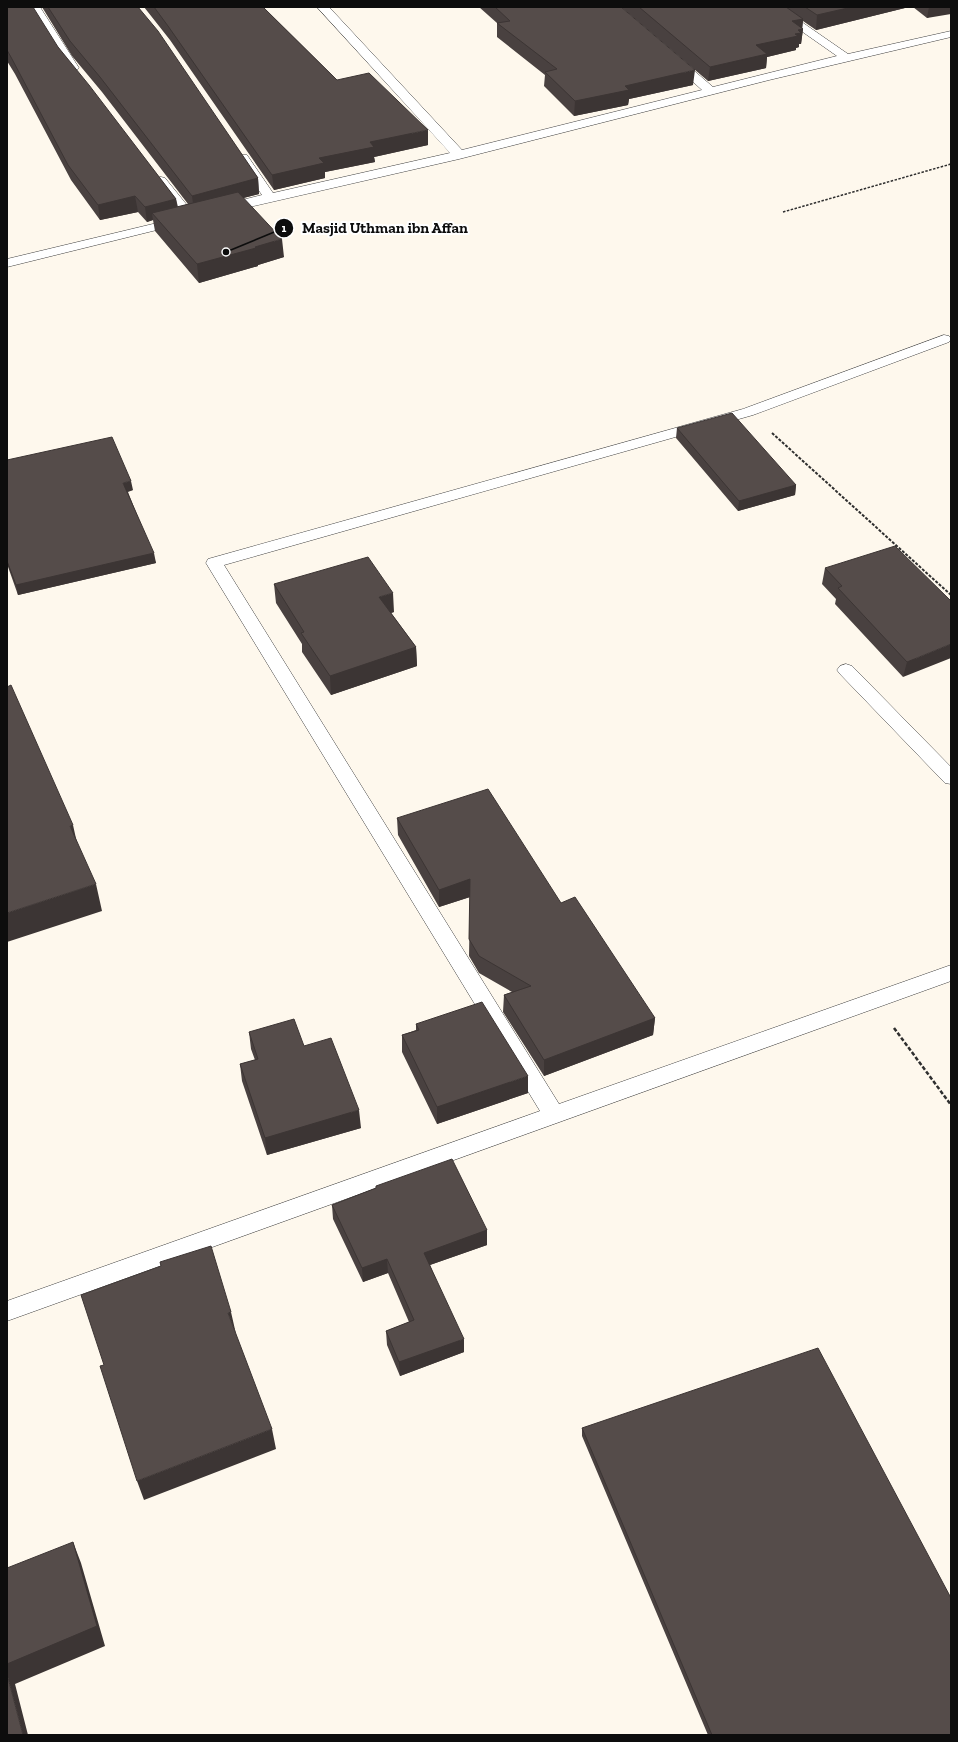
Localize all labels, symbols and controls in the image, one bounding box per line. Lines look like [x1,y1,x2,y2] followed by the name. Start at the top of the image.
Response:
[274,215,476,242] callout: Masjid Uthman ibn Affan
[302,219,468,237] text: Masjid Uthman ibn Affan
[282,221,287,235] text: 1

